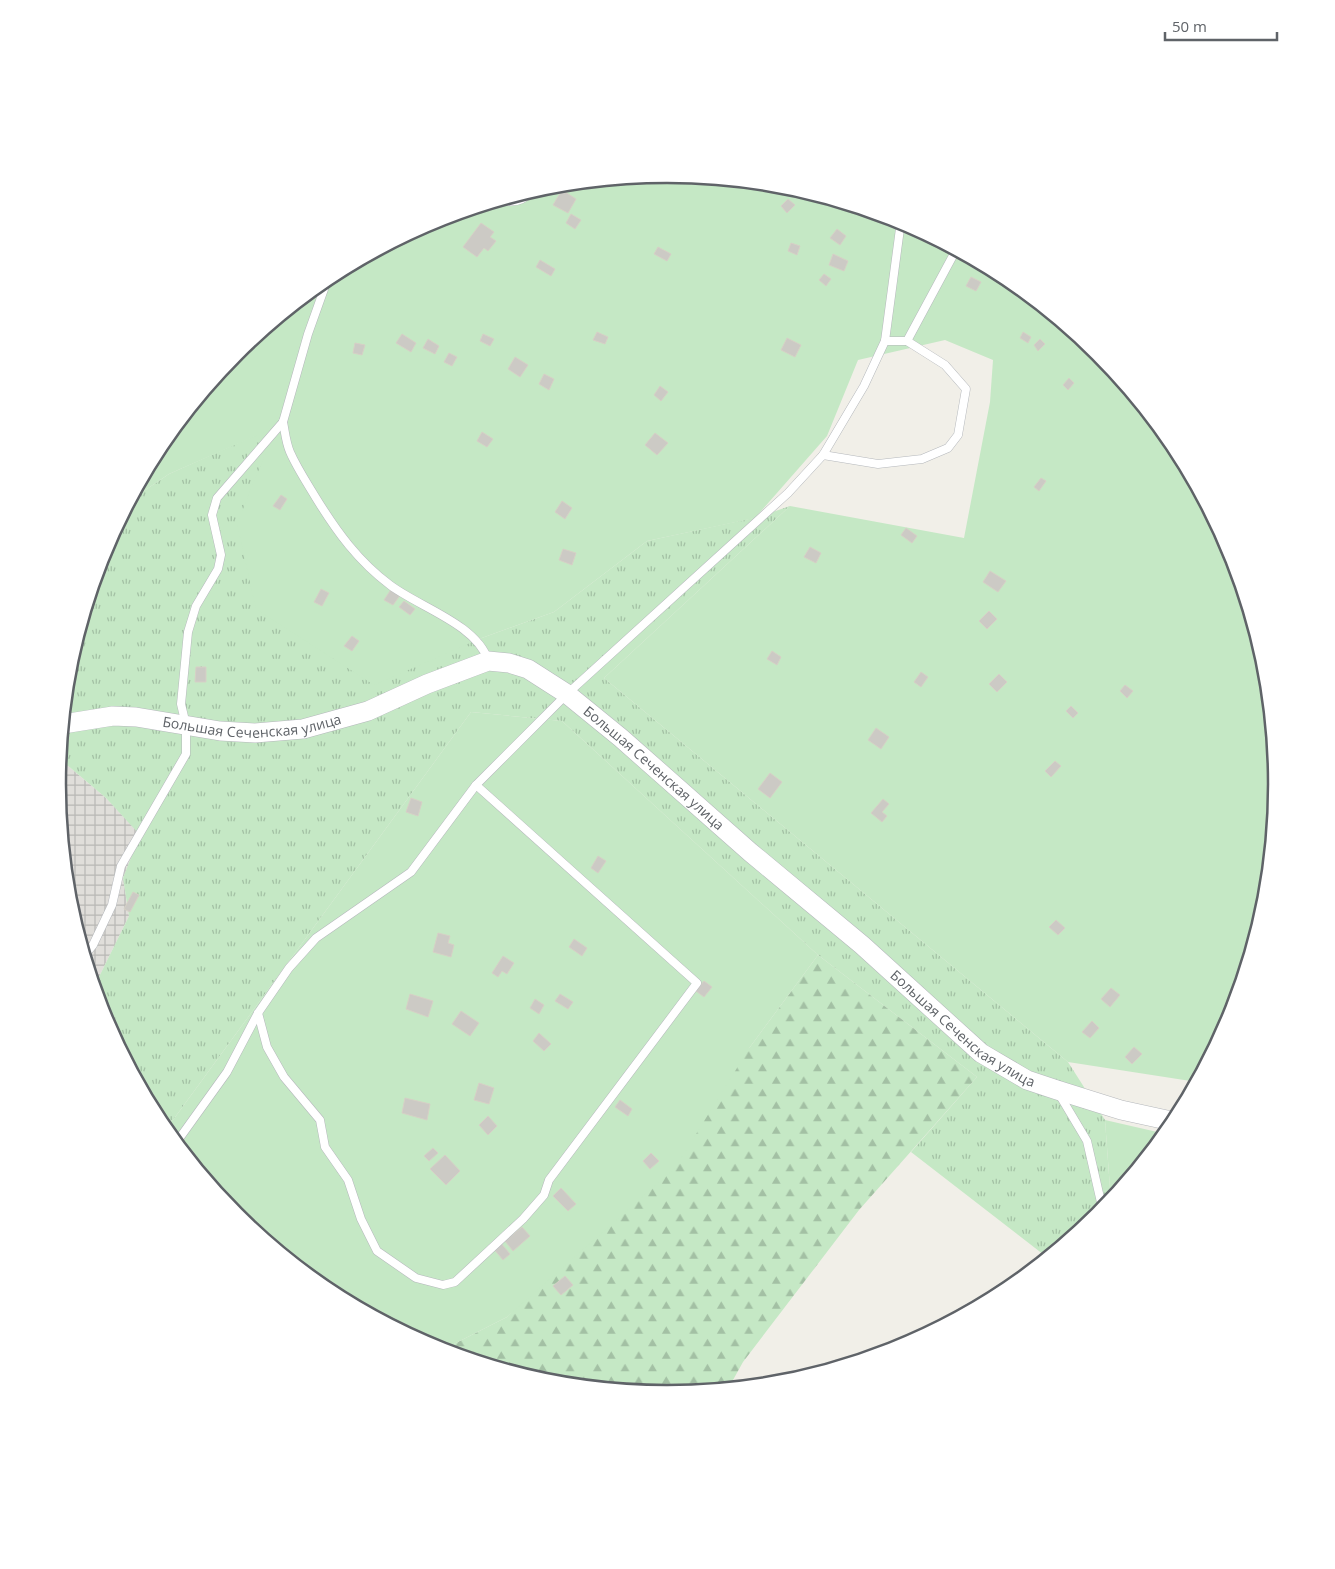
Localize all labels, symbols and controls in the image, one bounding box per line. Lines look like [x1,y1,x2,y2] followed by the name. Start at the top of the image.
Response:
[1165,10,1278,42] scale bar
[1172,16,1207,36] text: 50 m
[580,701,729,834] street label: Большая Сеченская улица
[161,709,343,742] street label: Большая Сеченская улица
[887,965,1038,1091] street label: Большая Сеченская улица

